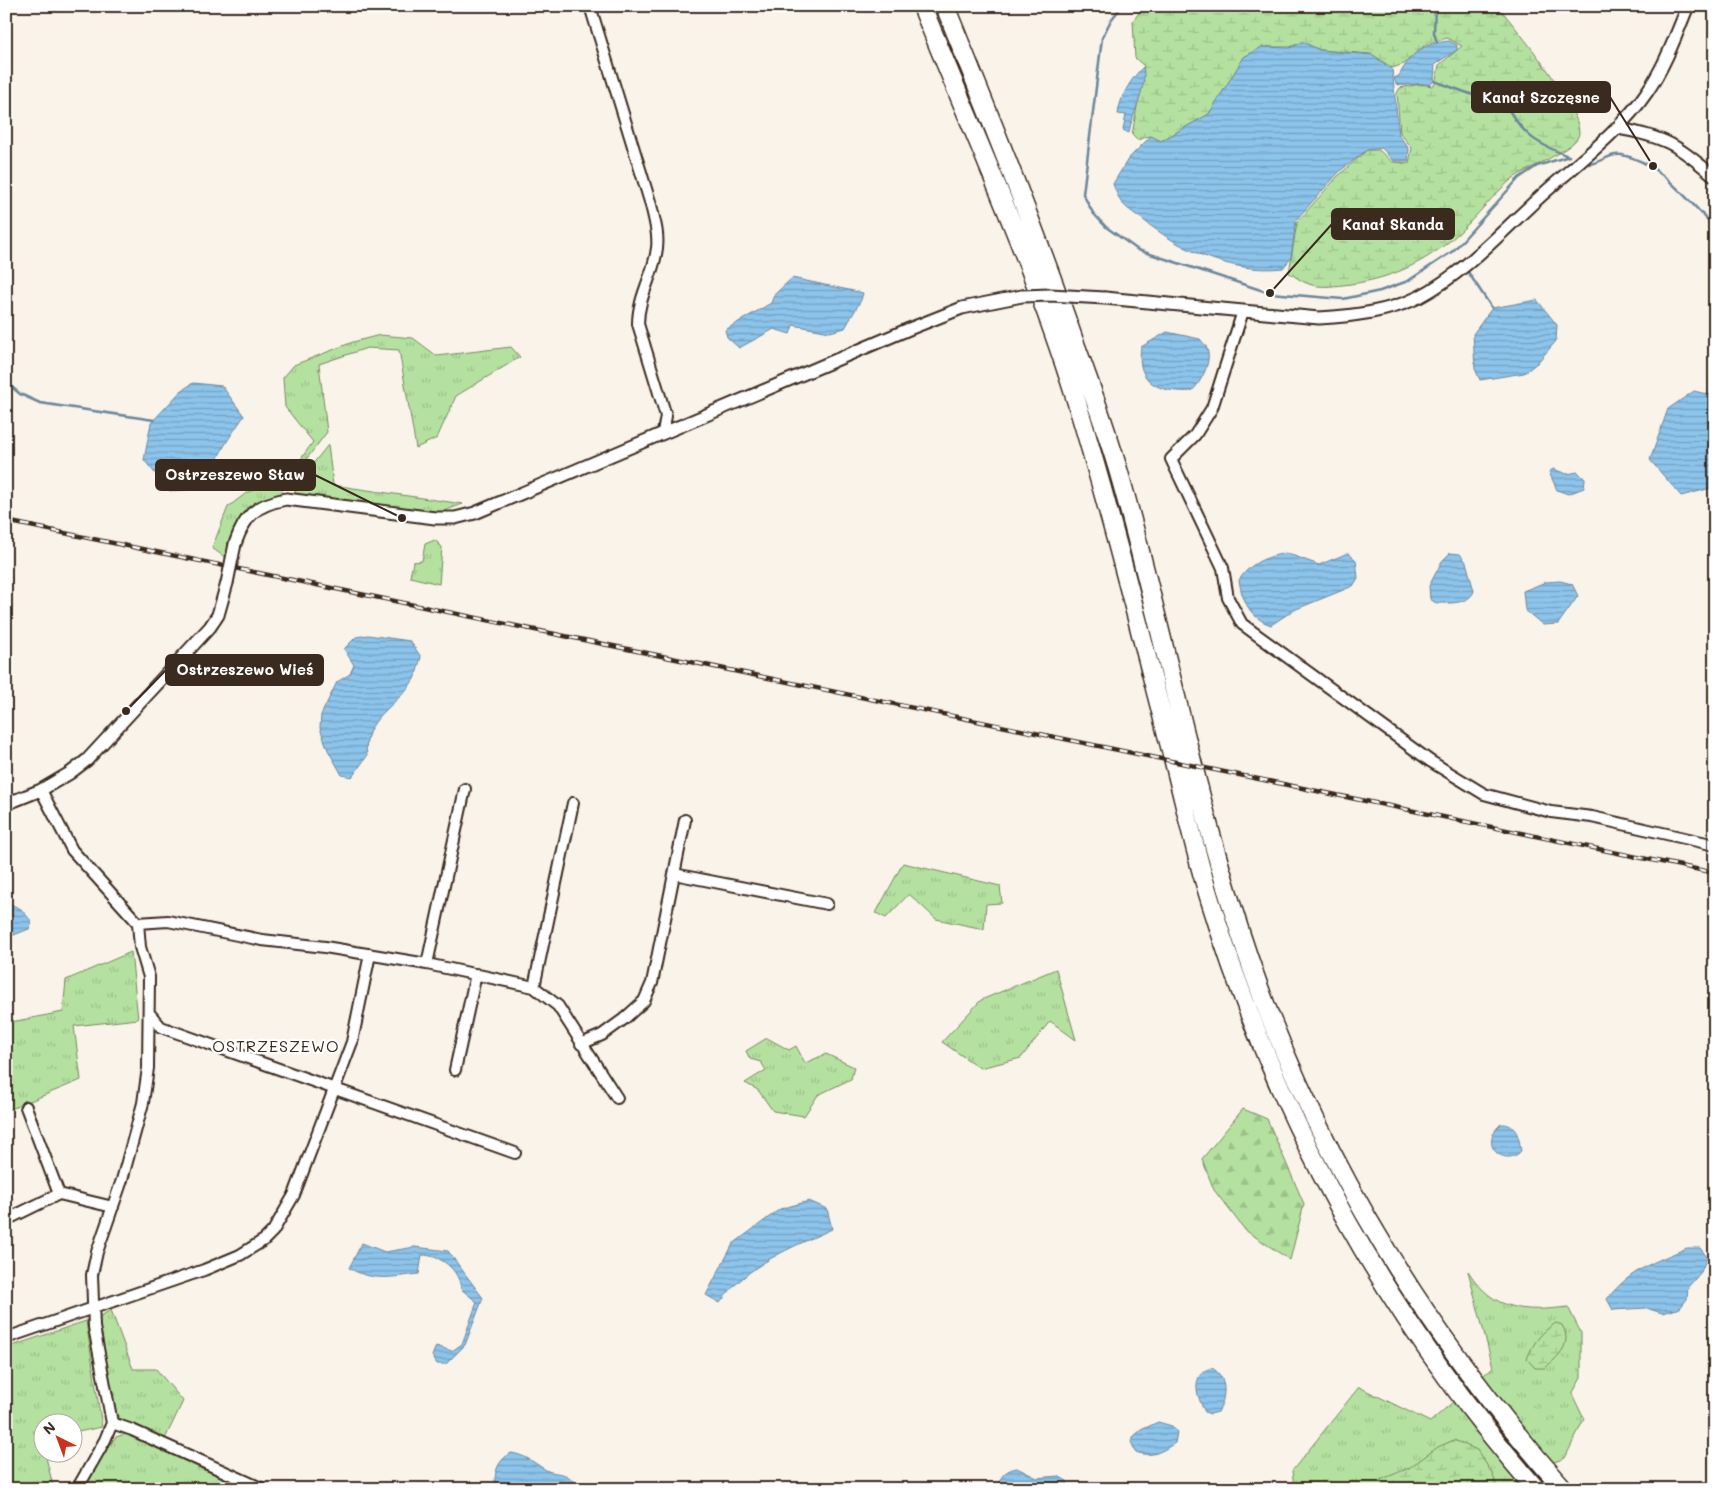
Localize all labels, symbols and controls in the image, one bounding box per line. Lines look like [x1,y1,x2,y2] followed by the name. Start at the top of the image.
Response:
[1472,82,1610,112] callout: Kanał Szczęsne
[1482,87,1600,107] text: Kanał Szczęsne
[1332,209,1454,239] callout: Kanał Skanda
[1342,214,1444,234] text: Kanał Skanda
[156,460,315,490] callout: Ostrzeszewo Staw
[165,464,305,484] text: Ostrzeszewo Staw
[166,655,323,685] callout: Ostrzeszewo Wieś
[176,659,314,679] text: Ostrzeszewo Wieś
[212,1035,340,1056] district label: OSTRZESZEWO
[32,1412,82,1462] north arrow
[39,1417,59,1439] text: N

